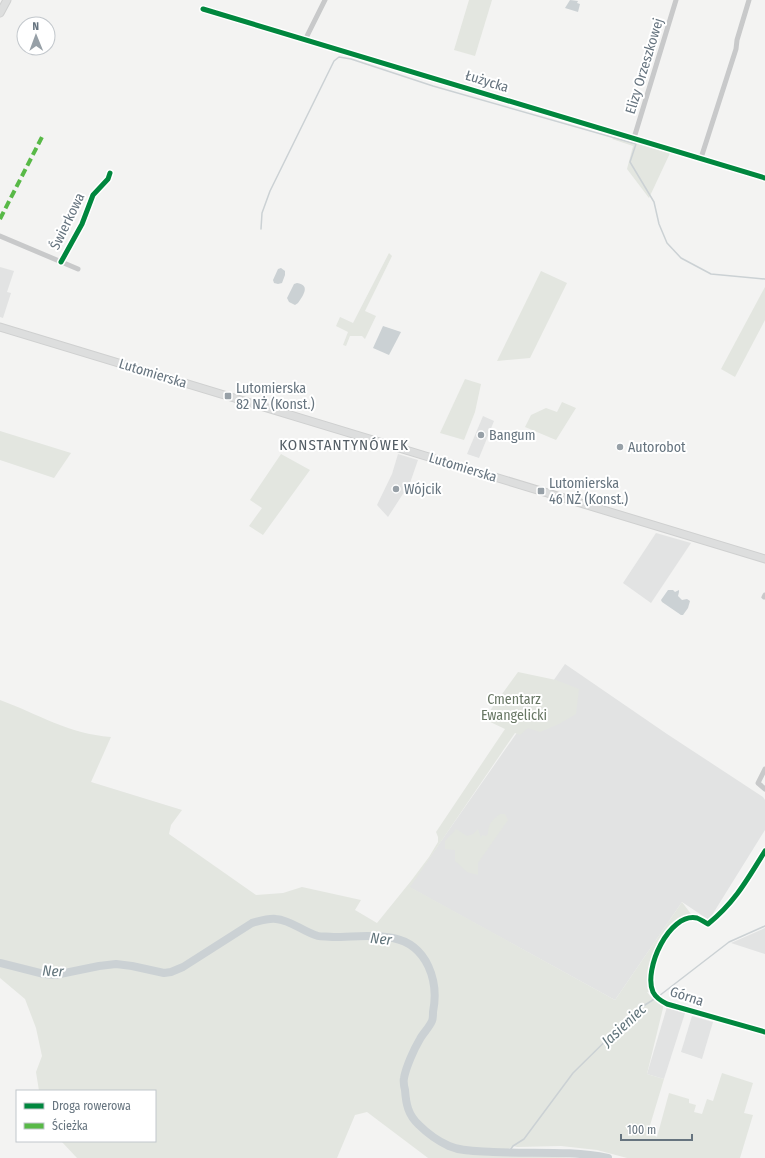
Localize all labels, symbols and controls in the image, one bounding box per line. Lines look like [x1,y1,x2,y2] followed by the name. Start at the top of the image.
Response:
[16,16,56,56] north arrow
[622,16,667,116] street label: Elizy Orzeszkowej
[32,20,39,33] text: N
[463,67,511,96] street label: Łużycka
[46,189,89,252] street label: Świerkowa
[117,355,189,392] street label: Lutomierska
[236,380,315,413] place label: Lutomierska 82 NŻ (Konst.)
[223,391,233,401] marker: Lutomierska 82 NŻ (Konst.)
[489,427,535,444] place label: Bangum
[476,430,486,440] marker: Bangum
[279,436,409,454] district label: KONSTANTYNÓWEK
[628,439,686,456] place label: Autorobot
[615,442,625,452] marker: Autorobot
[427,449,499,486] street label: Lutomierska
[549,475,628,508] place label: Lutomierska 46 NŻ (Konst.)
[404,481,442,498] place label: Wójcik
[391,484,401,494] marker: Wójcik
[536,486,546,496] marker: Lutomierska 46 NŻ (Konst.)
[481,691,547,724] park label: Cmentarz Ewangelicki
[369,929,393,949] water label: Ner
[42,961,65,981] water label: Ner
[668,983,706,1010] street label: Górna
[597,1000,650,1051] water label: Jasieniec
[16,1090,156,1142] legend
[52,1099,131,1113] text: Droga rowerowa
[621,1116,692,1142] scale bar
[52,1118,88,1133] text: Ścieżka
[627,1123,656,1137] text: 100 m

